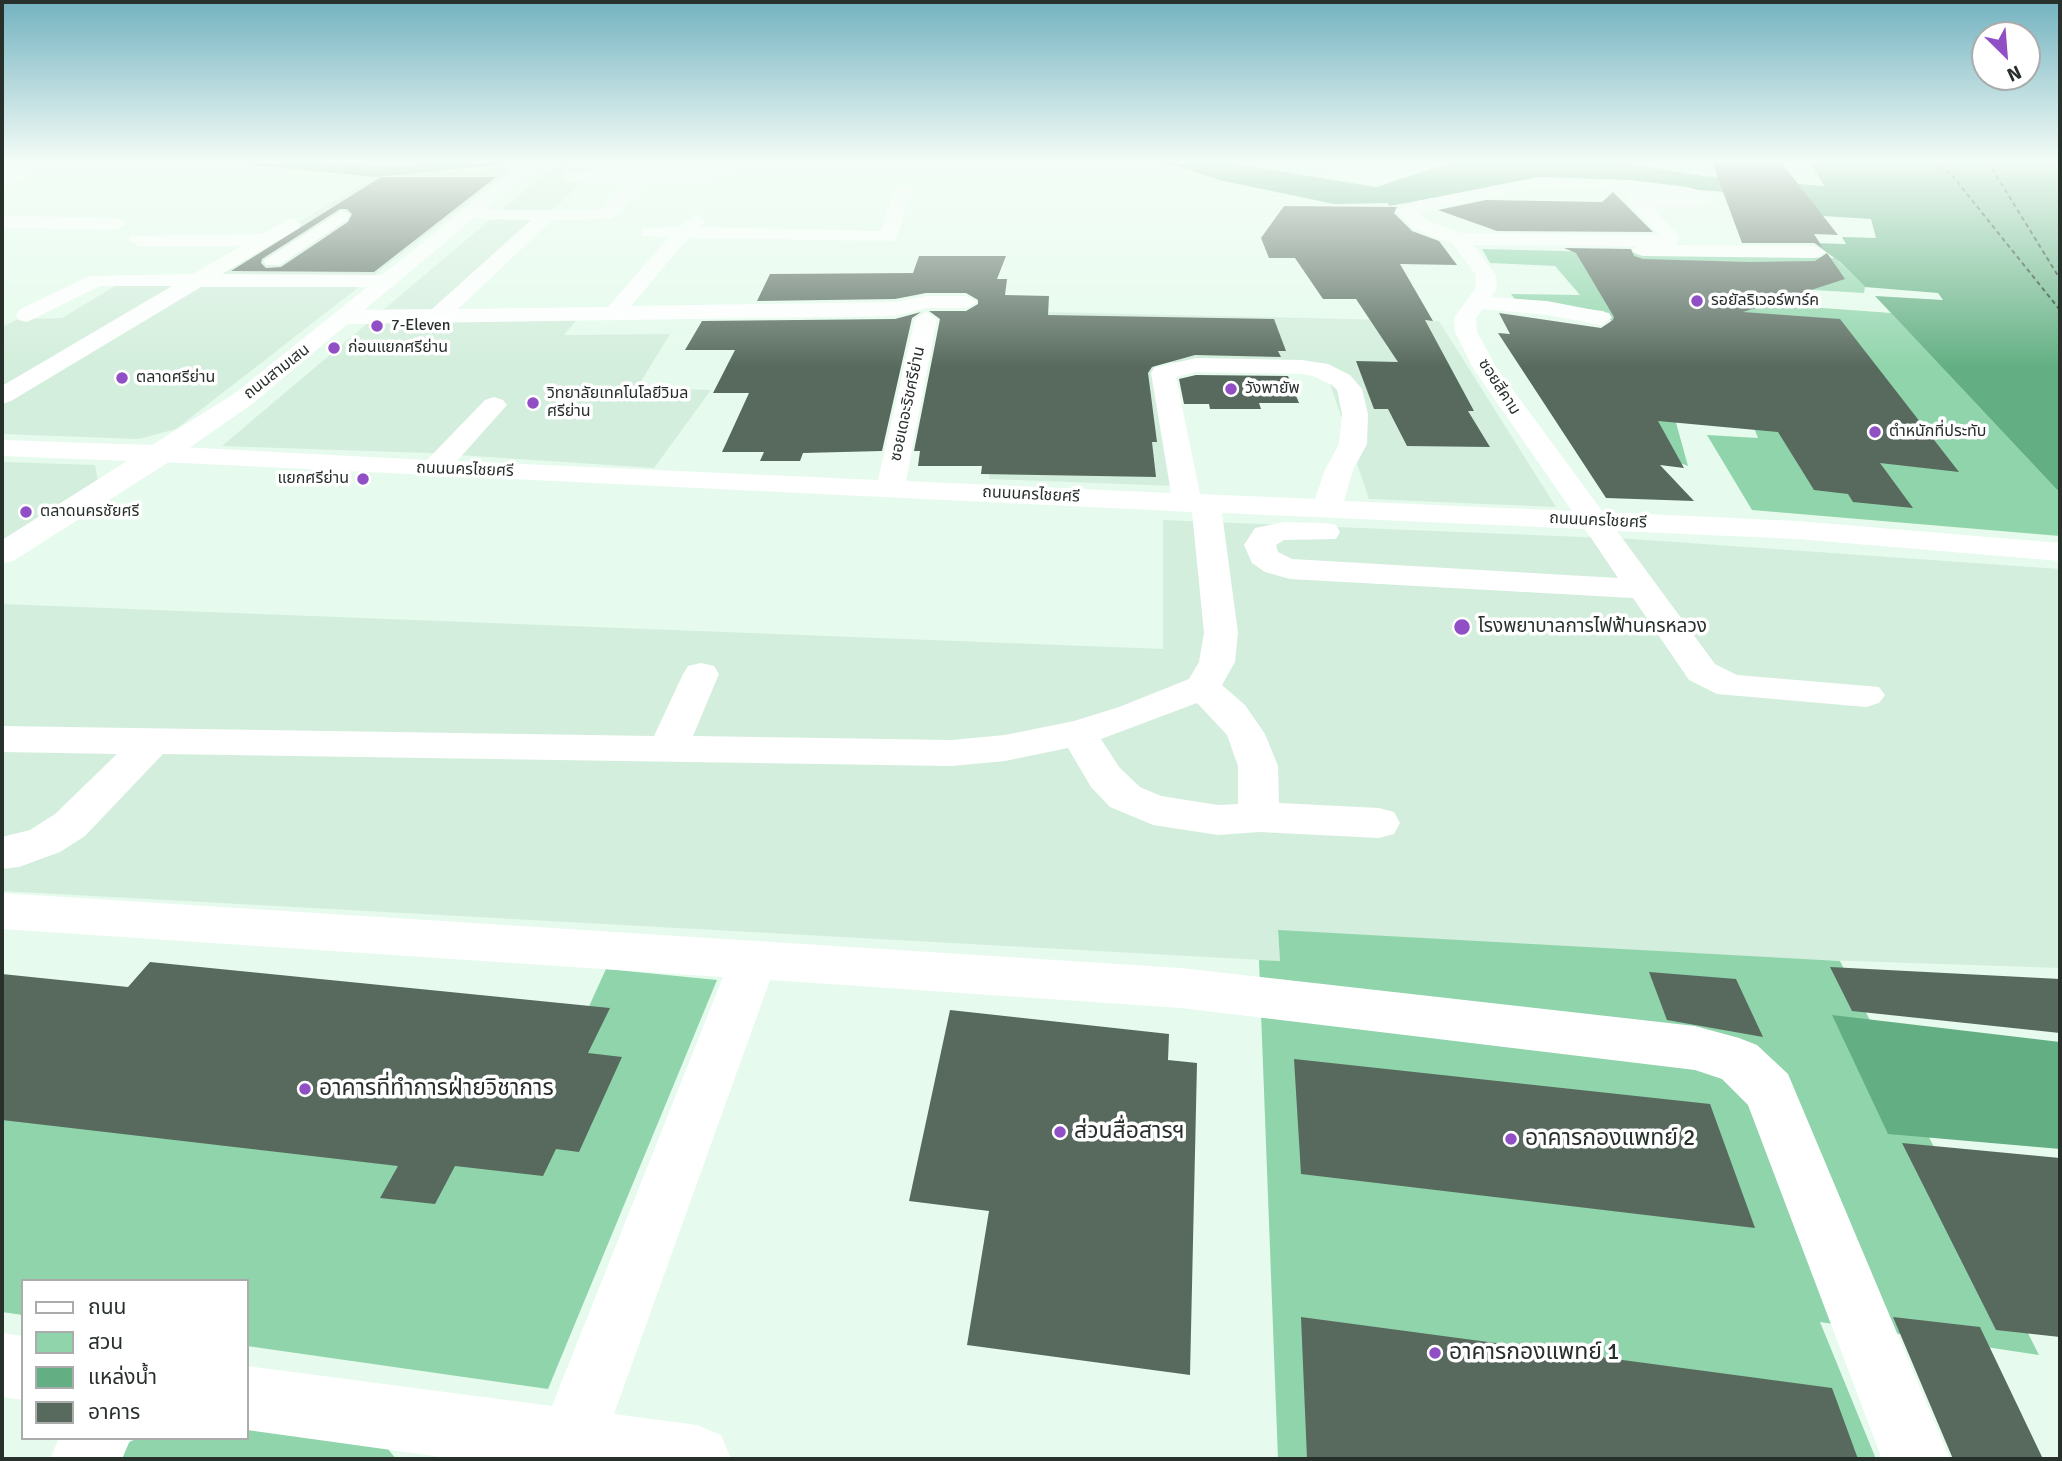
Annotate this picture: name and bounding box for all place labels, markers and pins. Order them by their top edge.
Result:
place label: รอยัลริเวอร์พาร์ค [1711,291,1819,311]
marker: รอยัลริเวอร์พาร์ค [1689,293,1705,309]
place label: 7-Eleven [391,316,450,336]
marker: 7-Eleven [369,318,385,334]
place label: ก่อนแยกศรีย่าน [348,338,448,358]
marker: ก่อนแยกศรีย่าน [326,340,342,356]
place label: ตลาดศรีย่าน [136,368,215,388]
marker: ตลาดศรีย่าน [114,370,130,386]
place label: วังพายัพ [1245,379,1300,399]
marker: วังพายัพ [1223,381,1239,397]
place label: วิทยาลัยเทคโนโลยีวิมล ศรีย่าน [547,384,688,422]
marker: วิทยาลัยเทคโนโลยีวิมล ศรีย่าน [525,395,541,411]
place label: ตำหนักที่ประทับ [1889,422,1987,442]
marker: ตำหนักที่ประทับ [1867,424,1883,440]
place label: แยกศรีย่าน [278,469,349,489]
marker: แยกศรีย่าน [355,471,371,487]
place label: ตลาดนครชัยศรี [40,502,139,522]
marker: ตลาดนครชัยศรี [18,504,34,520]
place label: โรงพยาบาลการไฟฟ้านครหลวง [1478,616,1707,638]
marker: โรงพยาบาลการไฟฟ้านครหลวง [1452,617,1472,637]
place label: อาคารที่ทำการฝ่ายวิชาการ [319,1075,554,1103]
marker: อาคารที่ทำการฝ่ายวิชาการ [297,1081,313,1097]
place label: ส่วนสื่อสารฯ [1074,1118,1185,1146]
marker: ส่วนสื่อสารฯ [1052,1124,1068,1140]
place label: อาคารกองแพทย์ 2 [1525,1125,1695,1153]
marker: อาคารกองแพทย์ 2 [1503,1131,1519,1147]
place label: อาคารกองแพทย์ 1 [1449,1339,1619,1367]
marker: อาคารกองแพทย์ 1 [1427,1345,1443,1361]

